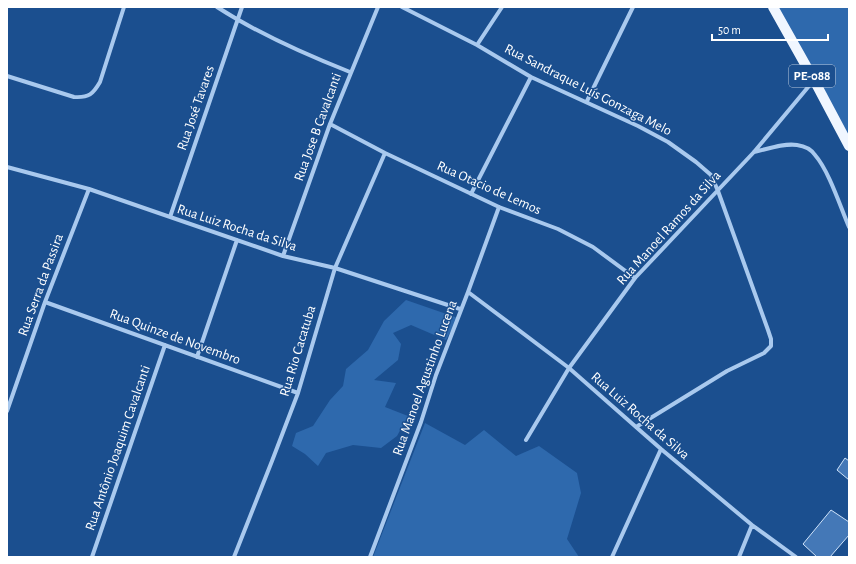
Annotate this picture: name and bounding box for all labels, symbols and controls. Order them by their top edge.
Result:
scale bar [712,16,828,42]
text: 50 m [718,24,741,36]
street label: Rua Sandraque Luís Gonzaga Melo [502,42,674,138]
street label: Rua José Tavares [175,64,217,152]
road number: PE-088 [789,65,835,87]
street label: Rua Jose B Cavalcanti [292,71,344,183]
street label: Rua Otacio de Lemos [435,159,543,217]
street label: Rua Manoel Ramos da Silva [614,168,724,288]
street label: Rua Luiz Rocha da Silva [175,202,299,254]
street label: Rua Serra da Passira [16,231,66,338]
street label: Rua Manoel Agustinho Lucena [390,298,460,458]
street label: Rua Rio Cacatuba [277,303,319,398]
street label: Rua Quinze de Novembro [108,307,242,367]
street label: Rua Antônio Joaquim Cavalcanti [83,364,153,532]
street label: Rua Luiz Rocha da Silva [588,370,692,463]

